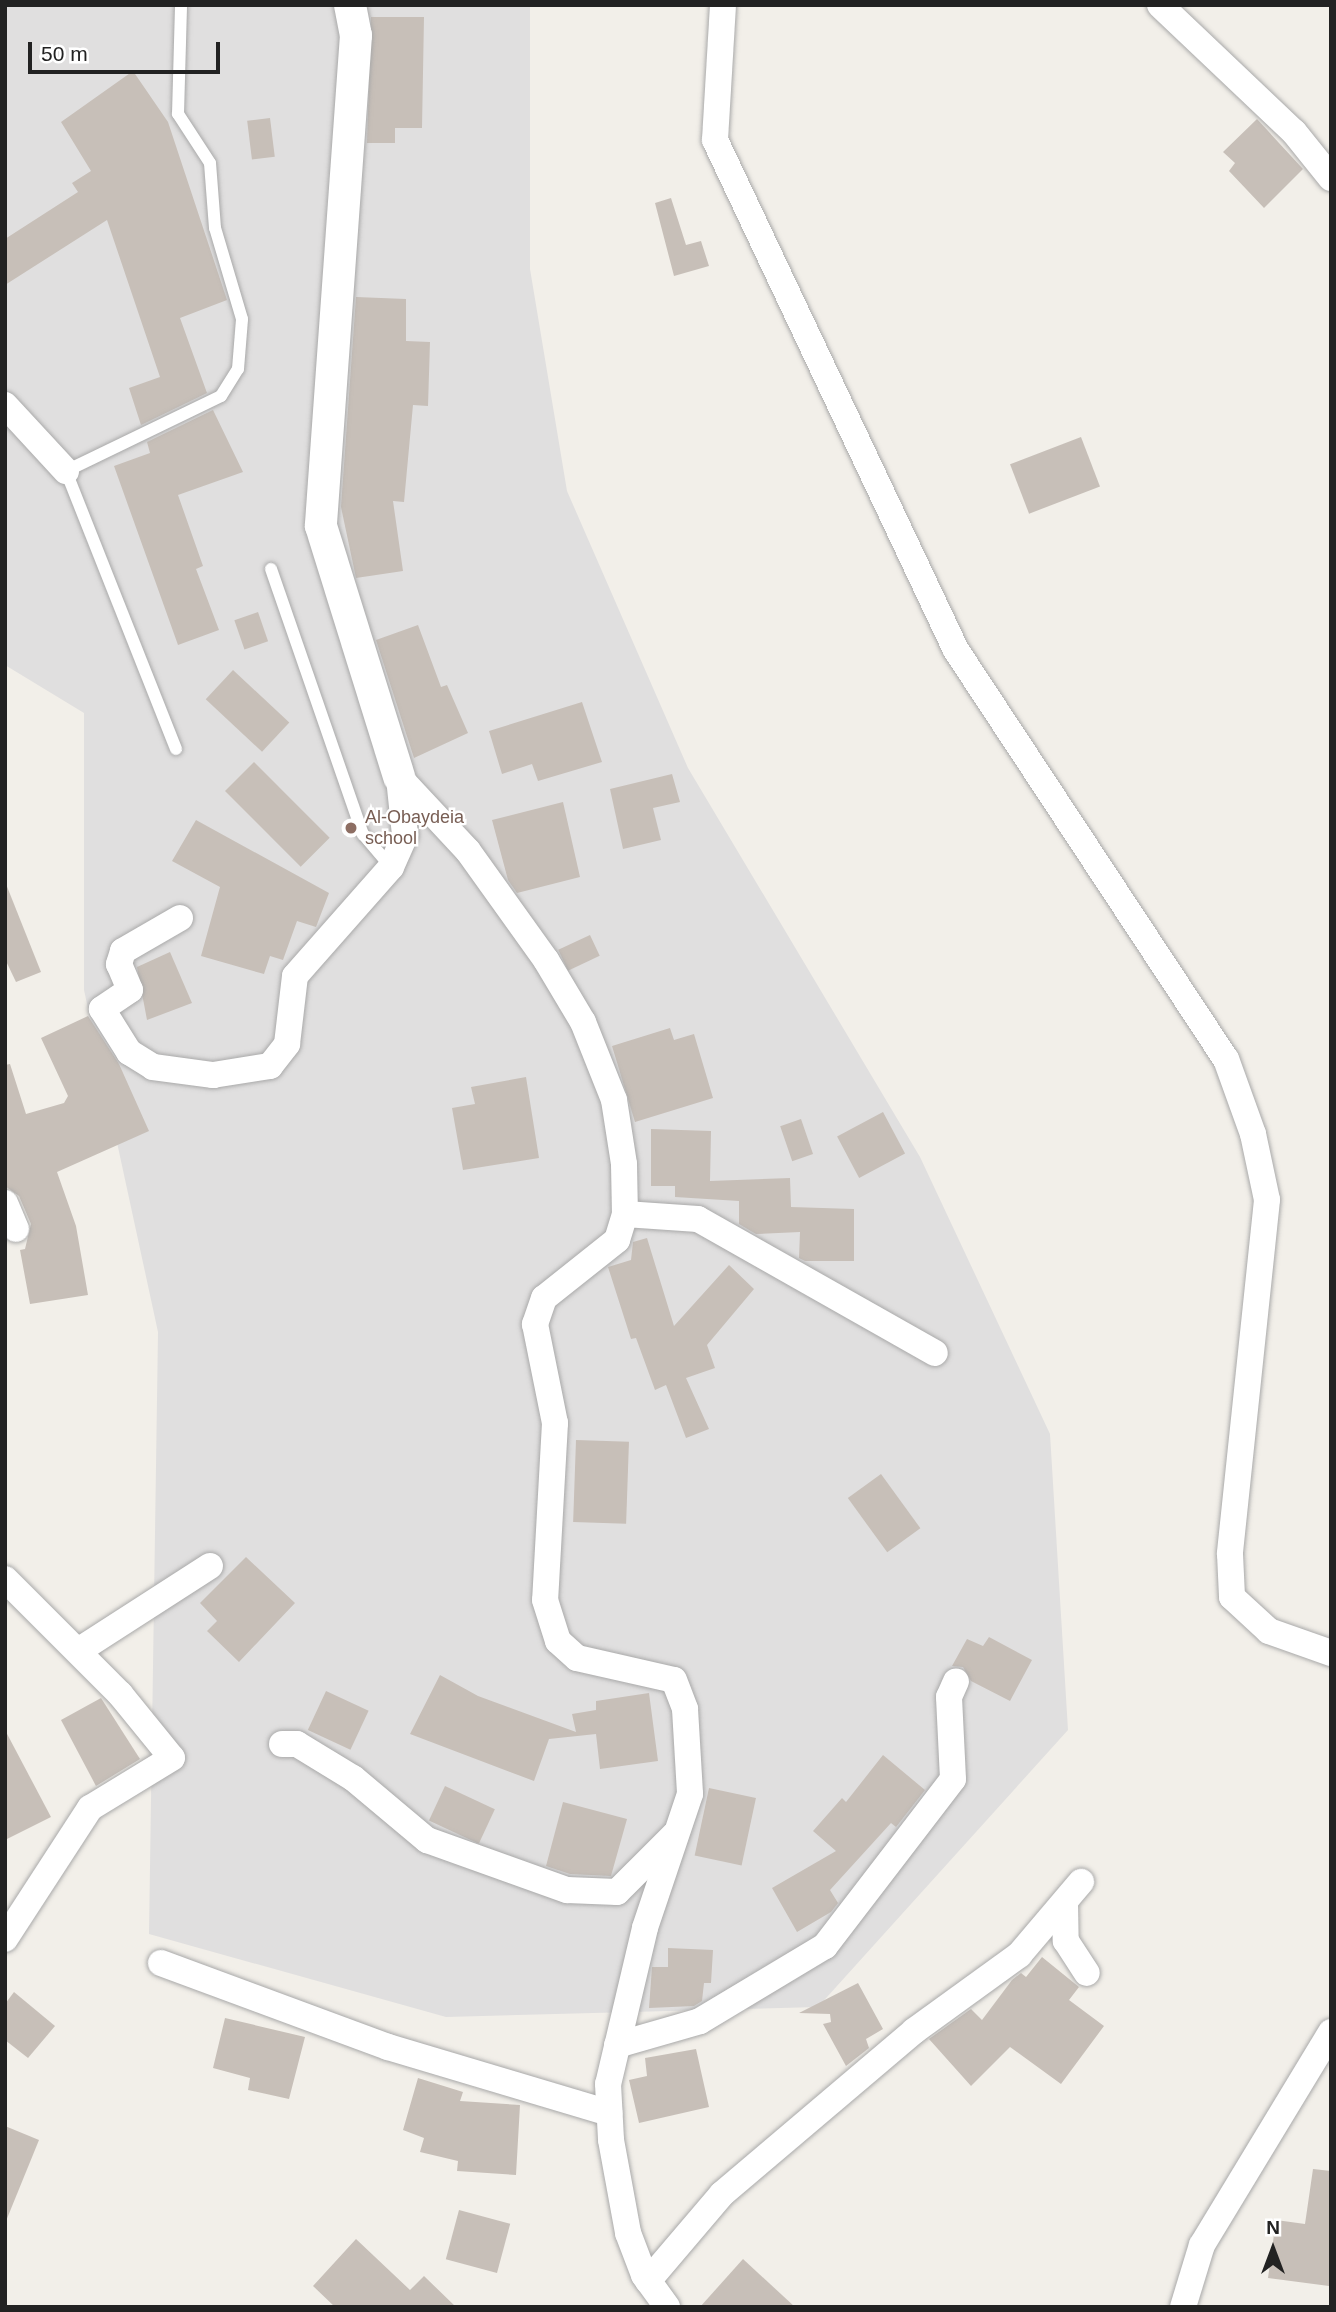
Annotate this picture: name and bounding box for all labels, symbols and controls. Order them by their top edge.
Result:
scale bar [32,28,224,72]
text: 50 m [41,42,88,65]
place label: Al-Obaydeia school [365,807,464,850]
marker: Al-Obaydeia school [343,820,359,836]
north arrow [1238,2214,1308,2284]
text: N [1266,2217,1280,2238]

